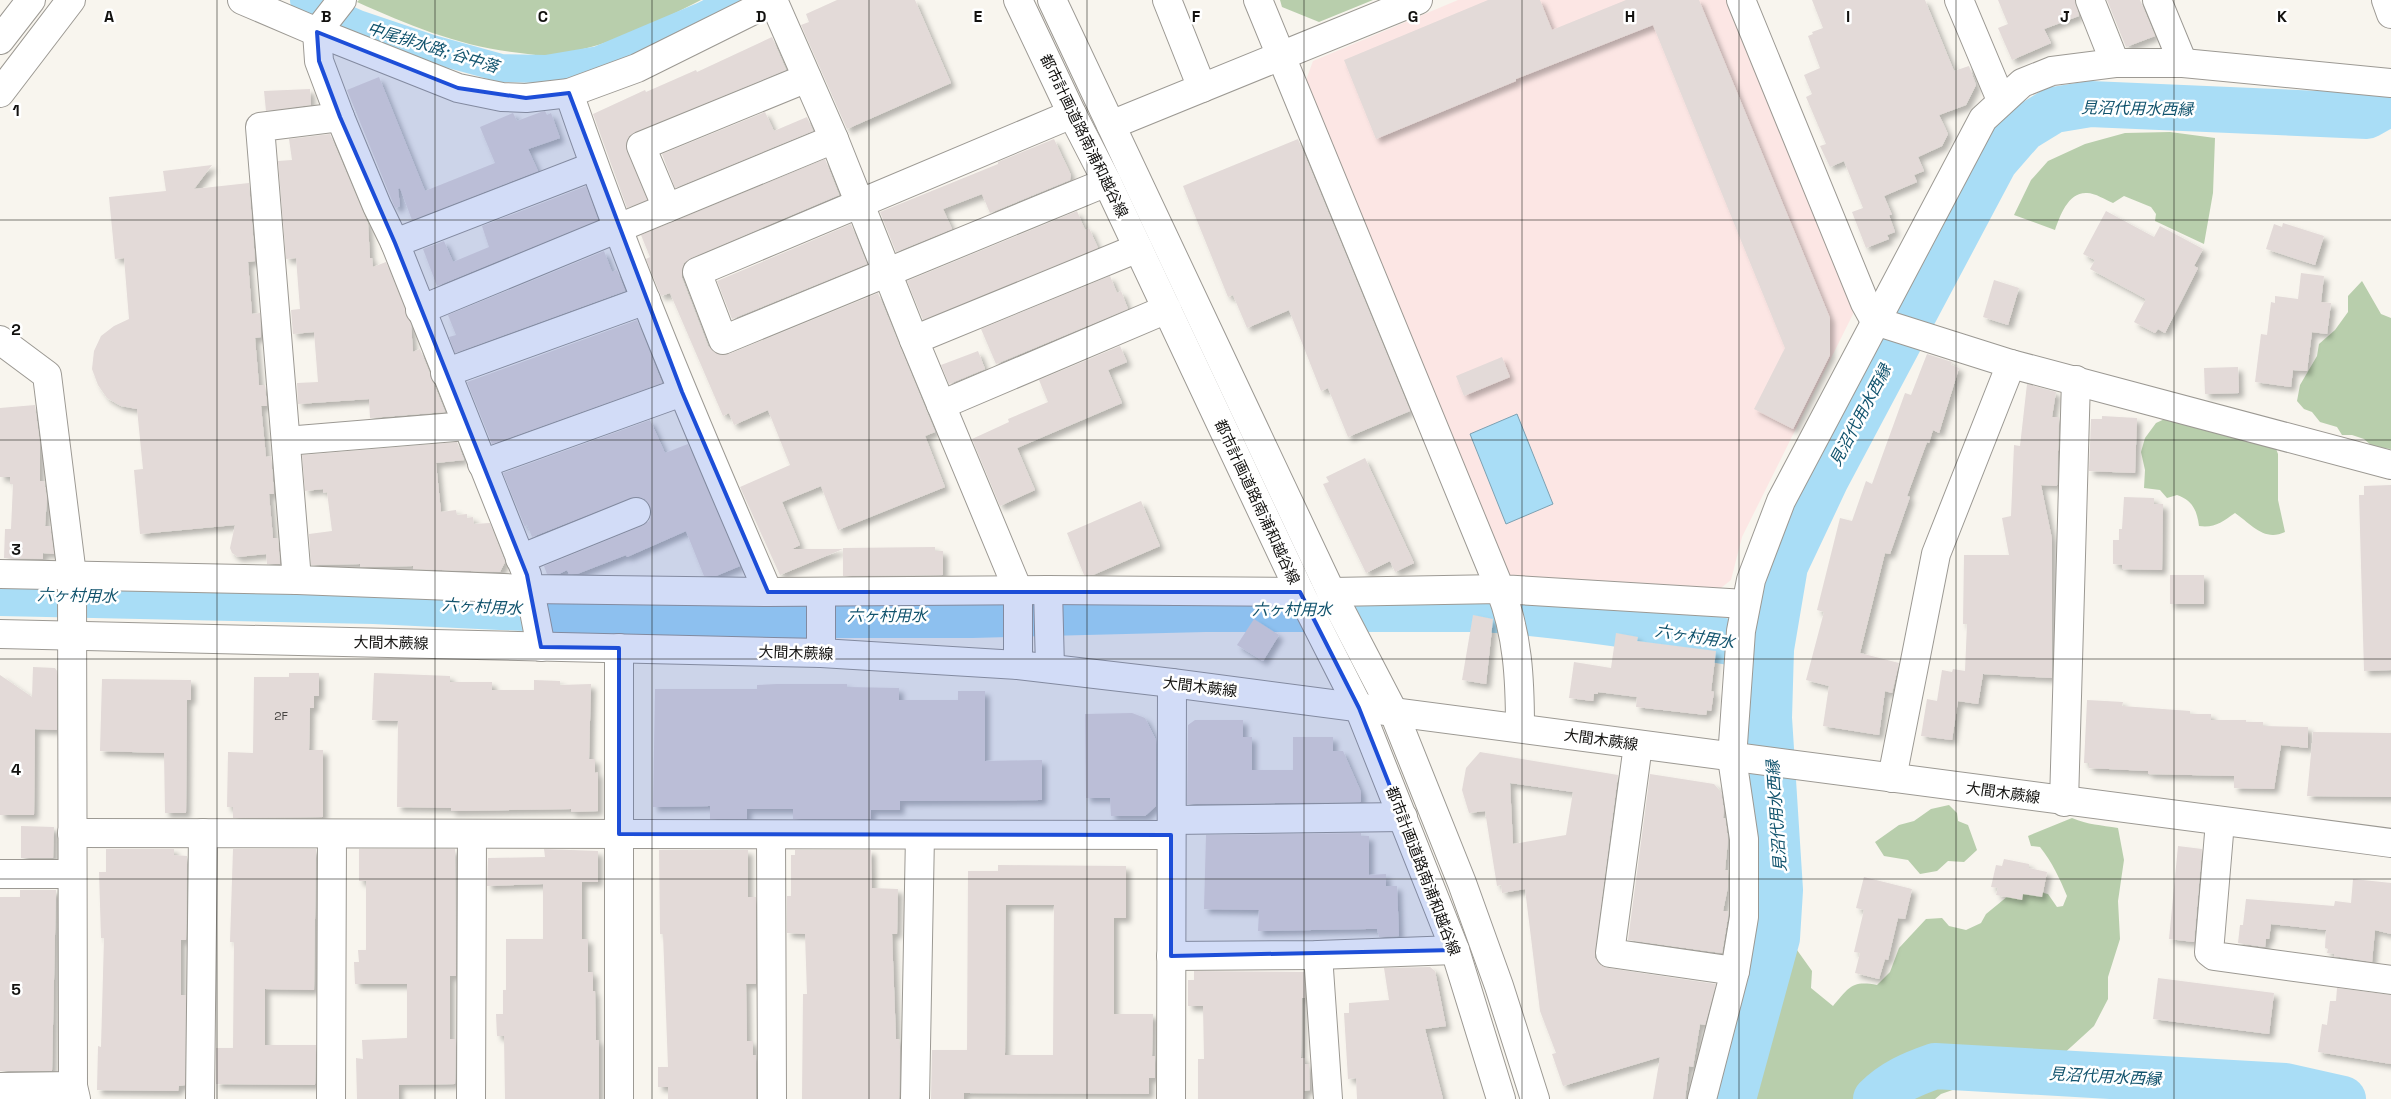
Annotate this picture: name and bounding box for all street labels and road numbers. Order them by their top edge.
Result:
street label: 都市計画道路南浦和越谷線 [1036,51,1132,221]
street label: 都市計画道路南浦和越谷線 [1211,416,1304,587]
street label: 大間木蕨線 [353,632,429,653]
street label: 大間木蕨線 [758,642,834,663]
street label: 大間木蕨線 [1162,673,1238,701]
street label: 大間木蕨線 [1563,725,1640,754]
street label: 大間木蕨線 [1965,778,2042,807]
street label: 都市計画道路南浦和越谷線 [1382,783,1465,958]

